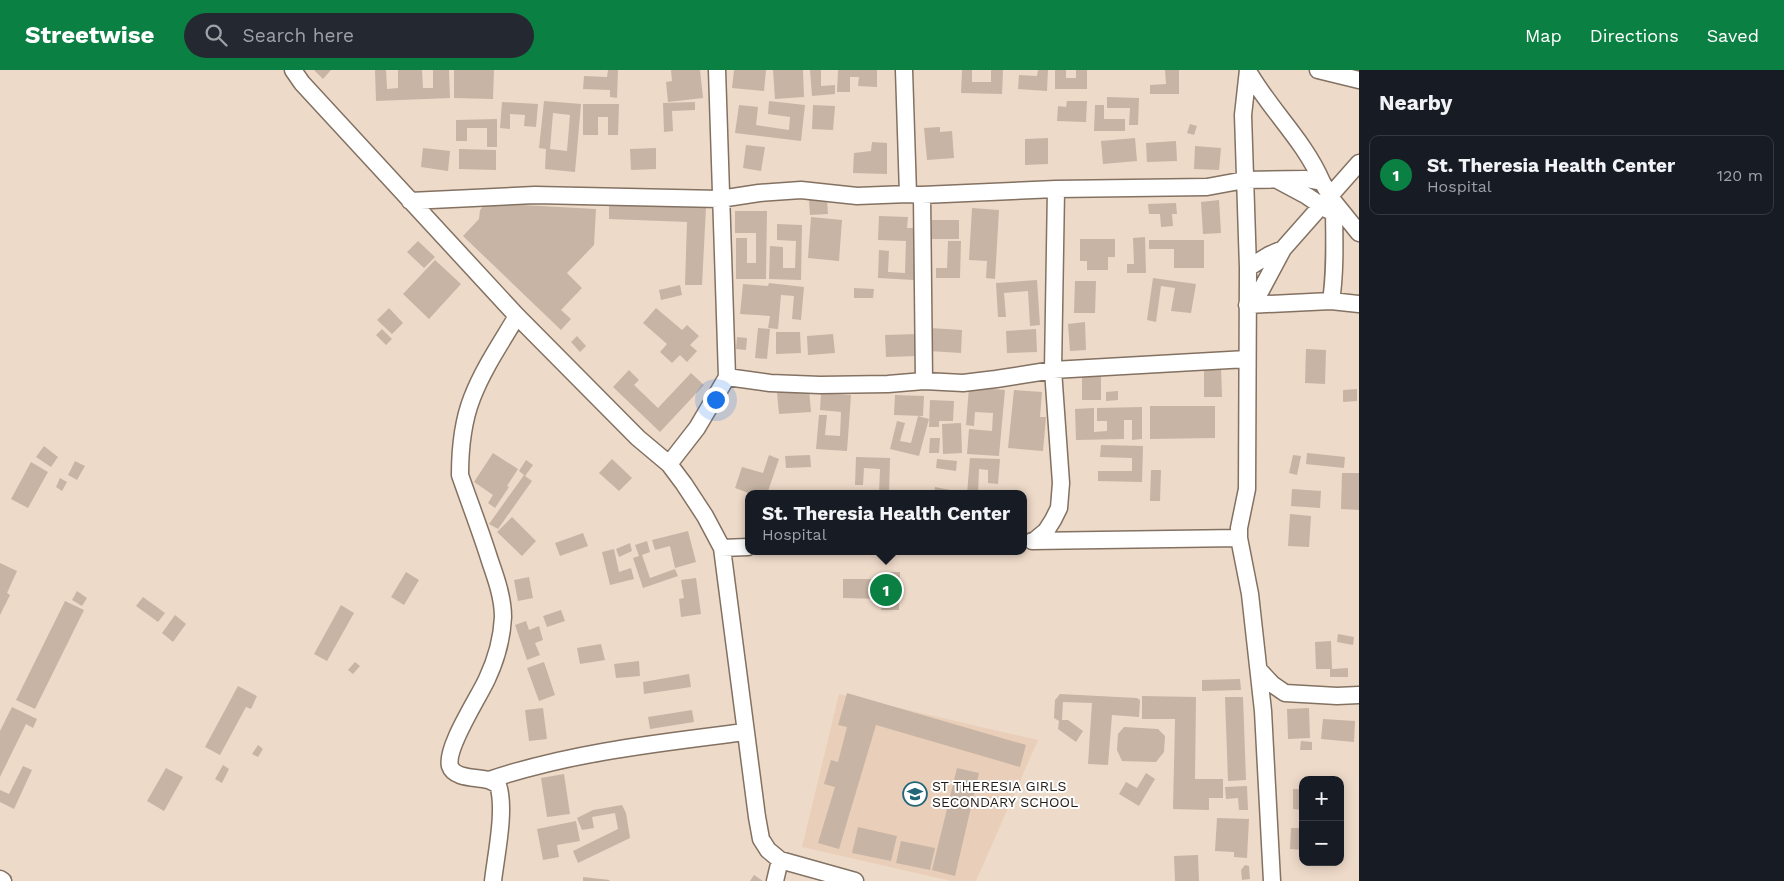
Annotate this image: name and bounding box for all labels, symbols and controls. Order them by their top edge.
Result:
search box [184,13,534,58]
text: Streetwise [25,21,154,49]
icon: search [202,21,230,49]
text: Search here [242,24,354,47]
text: Map [1525,25,1562,46]
text: Directions [1590,25,1679,46]
text: Saved [1707,25,1759,46]
text: Nearby [1379,90,1452,115]
text: St. Theresia Health Center [1427,154,1675,177]
text: 1 [1393,166,1399,185]
text: 120 m [1717,166,1763,185]
text: Hospital [1427,177,1492,196]
your location [703,387,729,413]
popup [745,490,1027,555]
text: St. Theresia Health Center [762,502,1010,525]
text: Hospital [762,525,827,544]
pin: 1 [870,571,902,609]
map controls [1299,776,1344,866]
button: + [1299,776,1344,821]
place label: ST THERESIA GIRLS SECONDARY SCHOOL [932,778,1078,810]
school or university icon: ST THERESIA GIRLS SECONDARY SCHOOL [902,781,928,807]
button: − [1299,821,1344,866]

